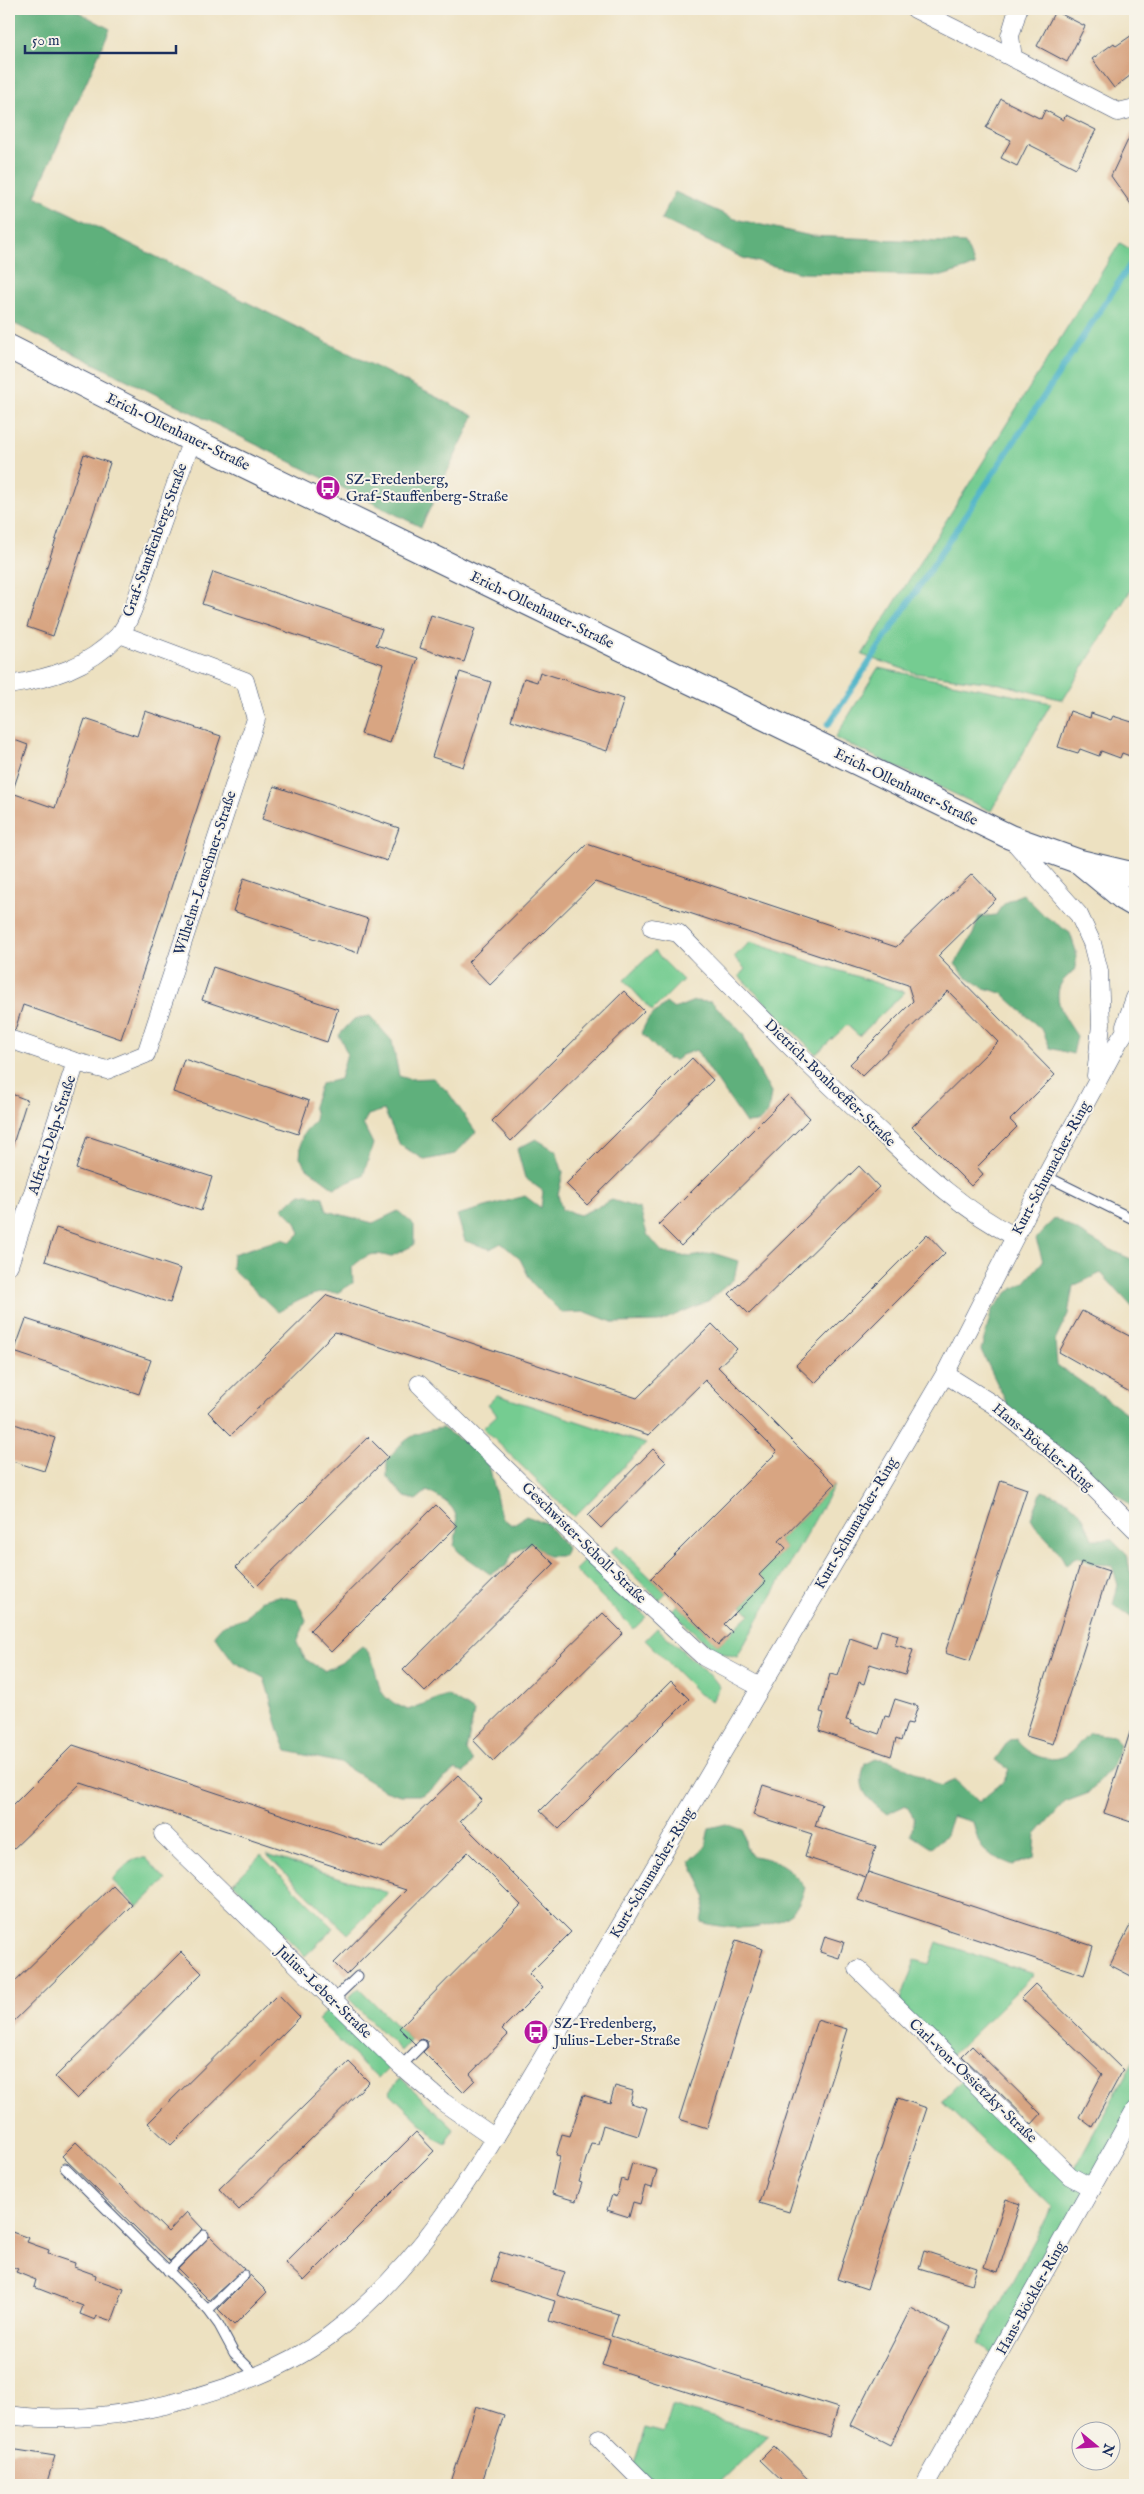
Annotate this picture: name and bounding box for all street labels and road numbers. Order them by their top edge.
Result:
street label: Erich-Ollenhauer-Straße [103,389,253,475]
street label: Graf-Stauffenberg-Straße [118,460,192,619]
street label: Erich-Ollenhauer-Straße [467,567,617,653]
street label: Erich-Ollenhauer-Straße [831,744,981,830]
street label: Wilhelm-Leuschner-Straße [169,788,241,958]
street label: Dietrich-Bonhoeffer-Straße [760,1015,900,1151]
street label: Alfred-Delp-Straße [23,1073,80,1198]
street label: Kurt-Schumacher-Ring [1008,1097,1095,1238]
street label: Hans-Böckler-Ring [988,1399,1098,1496]
street label: Kurt-Schumacher-Ring [810,1453,902,1592]
street label: Geschwister-Scholl-Straße [517,1478,651,1608]
street label: Kurt-Schumacher-Ring [605,1803,699,1942]
street label: Julius-Leber-Straße [271,1940,376,2043]
street label: Carl-von-Ossietzky-Straße [905,2015,1041,2147]
street label: Hans-Böckler-Ring [992,2237,1070,2358]

